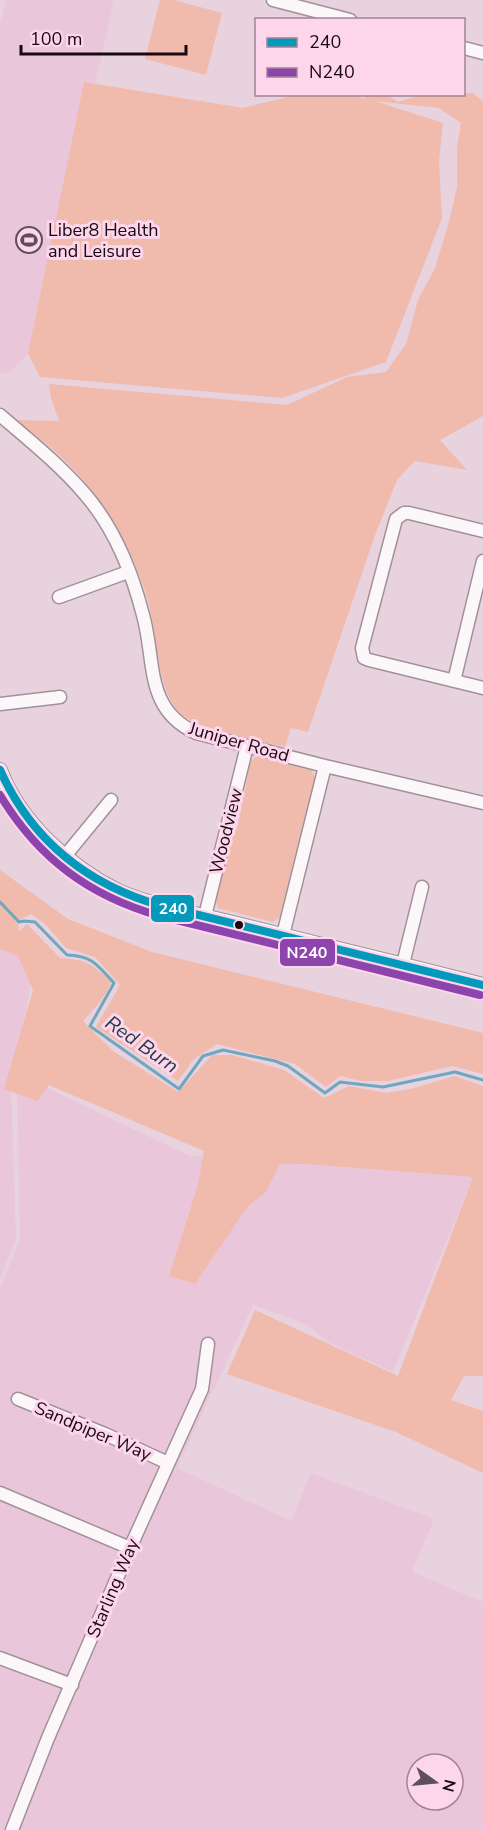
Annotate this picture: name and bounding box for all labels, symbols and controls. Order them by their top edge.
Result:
scale bar [21,18,186,56]
legend [255,18,465,96]
text: 100 m [30,27,82,51]
text: 240 [309,30,341,54]
text: N240 [309,60,355,84]
place label: Liber8 Health and Leisure [48,218,158,263]
sports icon: Liber8 Health and Leisure [14,225,44,255]
street label: Juniper Road [185,716,292,768]
street label: Woodview [204,786,248,876]
line badge: 240 [150,894,195,923]
text: 240 [159,898,187,920]
unlabelled marker [233,919,245,931]
line badge: N240 [279,938,336,967]
text: N240 [287,942,327,964]
water label: Red Burn [100,1009,184,1080]
street label: Sandpiper Way [31,1396,156,1467]
street label: Starling Way [81,1534,145,1641]
north arrow [405,1752,465,1812]
text: N [436,1777,461,1794]

